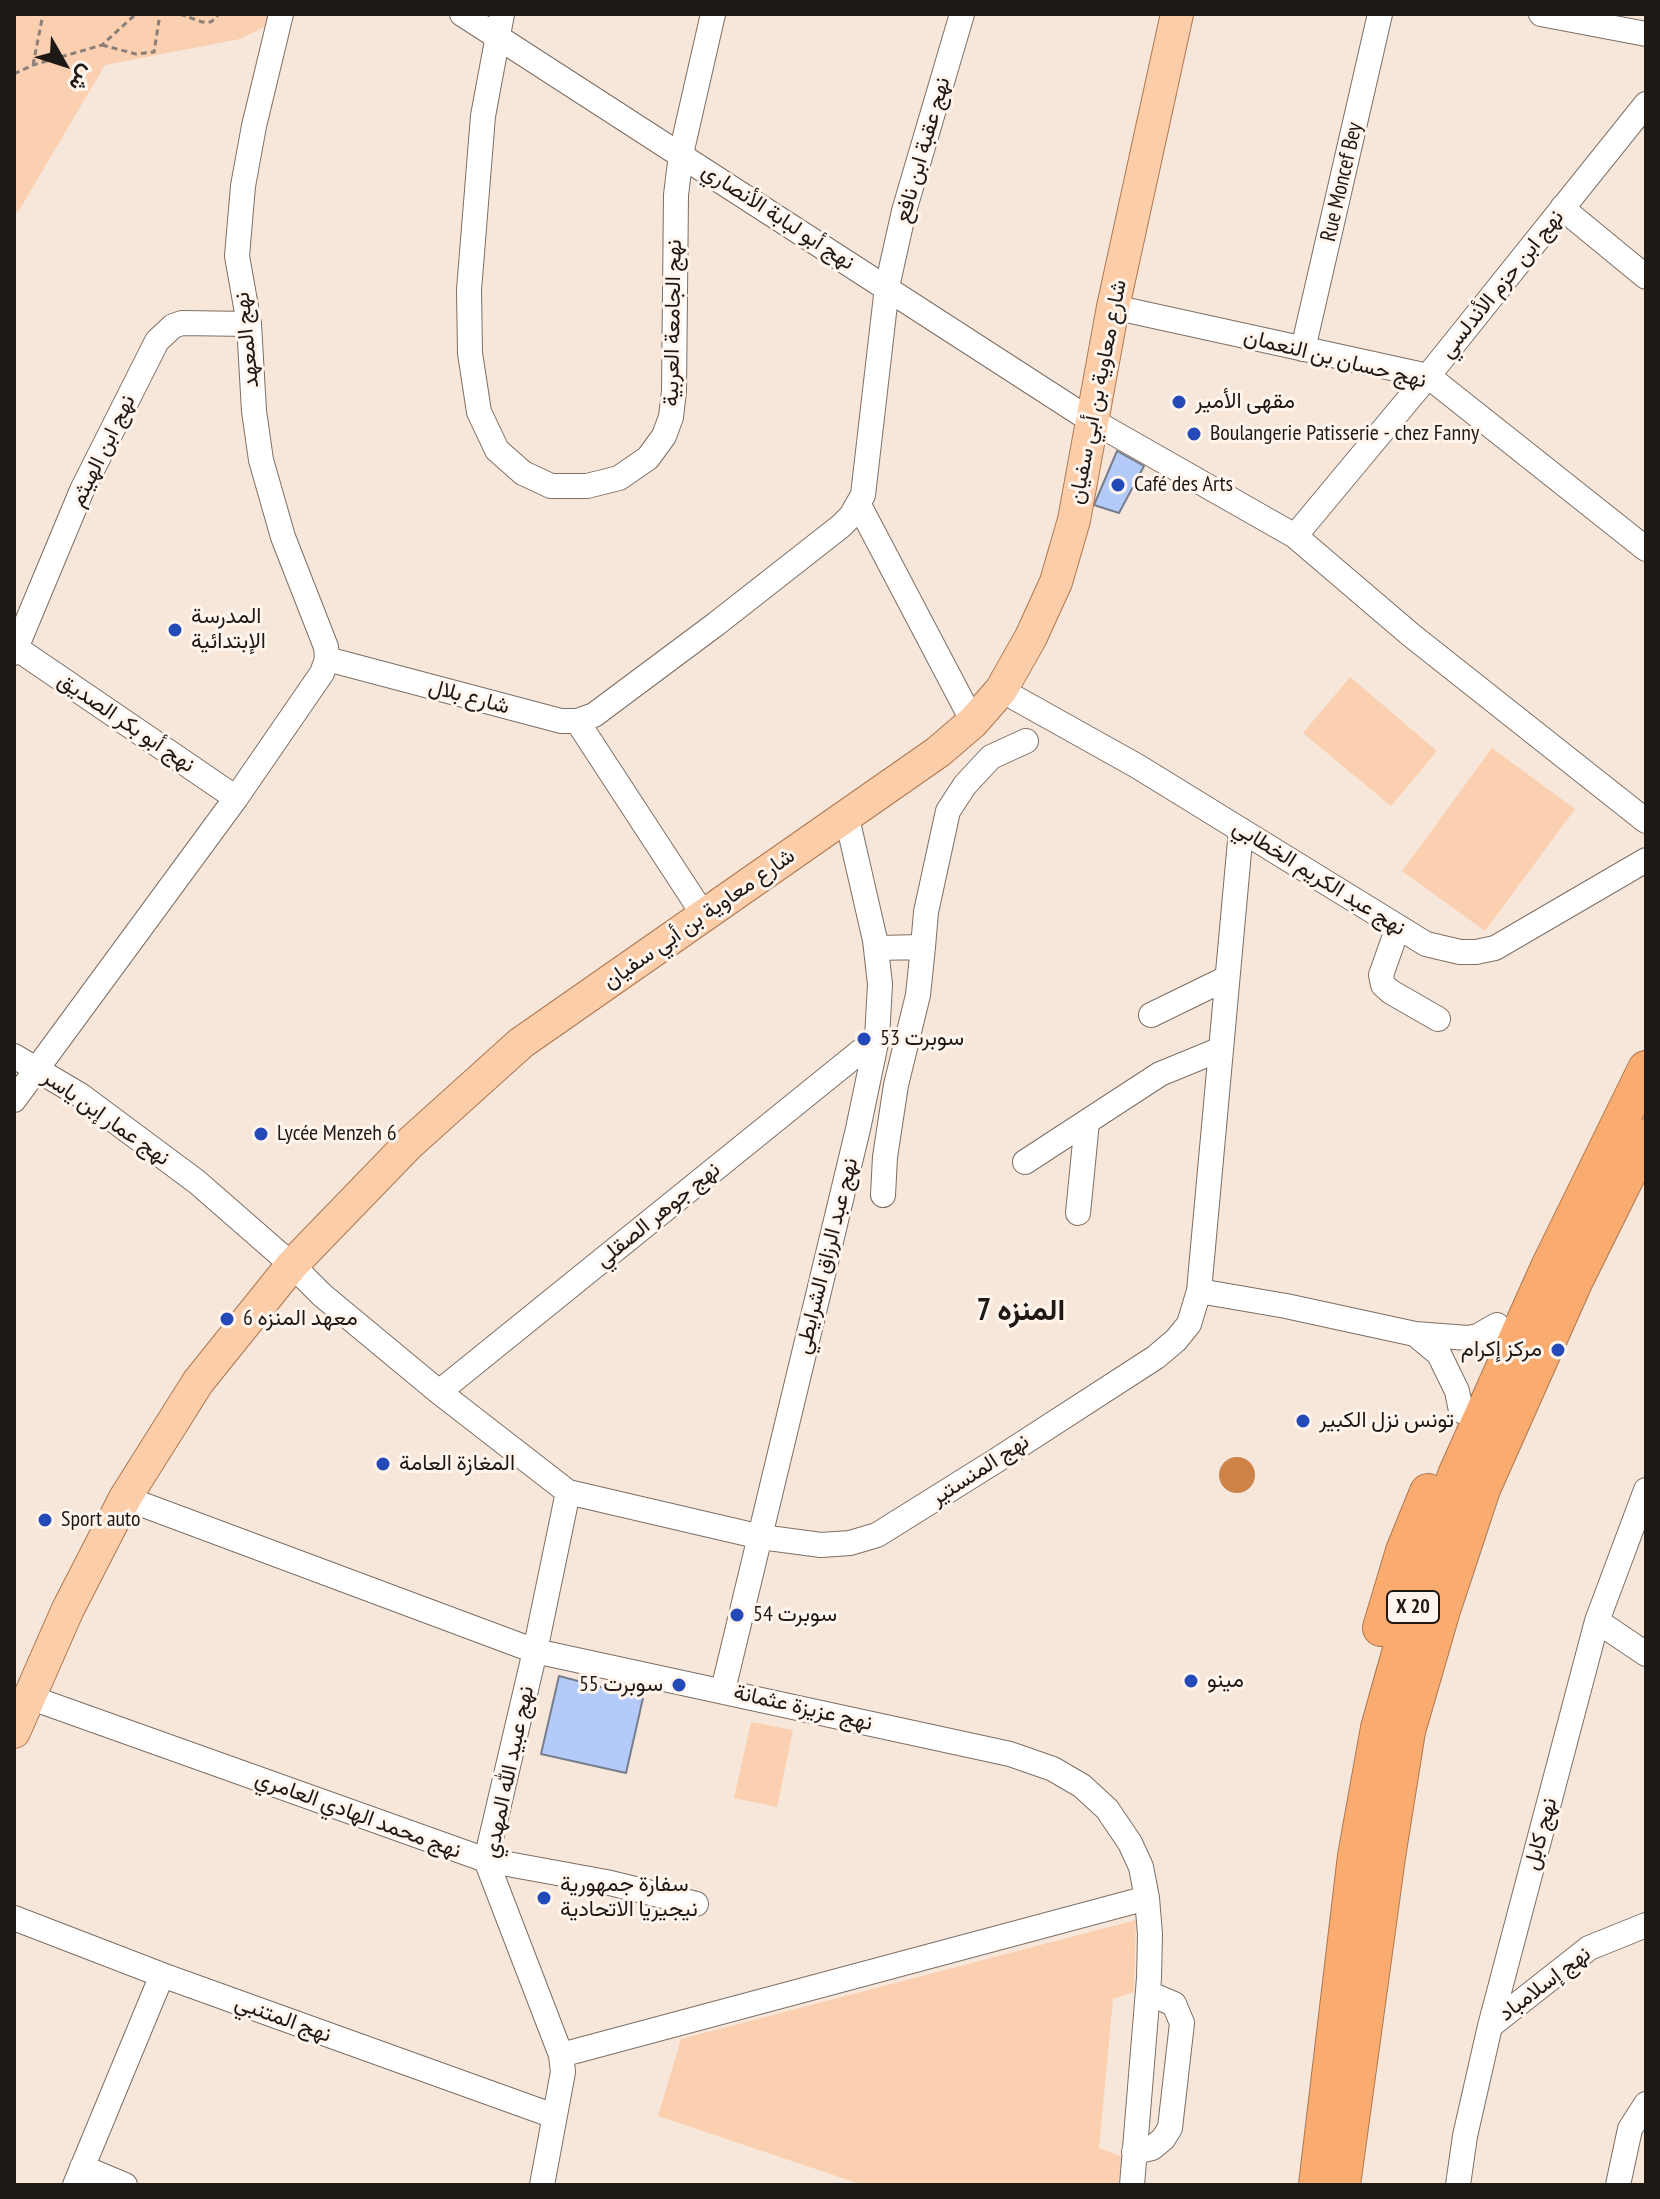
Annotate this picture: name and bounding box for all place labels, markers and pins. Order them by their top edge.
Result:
place label: مقهى الأمير [1195,389,1295,415]
marker: مقهى الأمير [1170,393,1188,411]
place label: Boulangerie Patisserie - chez Fanny [1210,421,1479,447]
marker: Boulangerie Patisserie - chez Fanny [1185,425,1203,443]
place label: Café des Arts [1134,472,1233,498]
marker: Café des Arts [1109,476,1127,494]
place label: المدرسة الإبتدائية [191,604,266,656]
marker: المدرسة الإبتدائية [166,621,184,639]
place label: سوبرت 53 [880,1026,964,1052]
marker: سوبرت 53 [855,1030,873,1048]
place label: Lycée Menzeh 6 [277,1121,397,1147]
marker: Lycée Menzeh 6 [252,1125,270,1143]
place label: معهد المنزه 6 [243,1306,358,1332]
marker: معهد المنزه 6 [218,1310,236,1328]
place label: مركز إكرام [1461,1337,1542,1363]
marker: مركز إكرام [1549,1341,1567,1359]
place label: تونس نزل الكبير [1319,1408,1454,1434]
marker: تونس نزل الكبير [1294,1412,1312,1430]
place label: المغازة العامة [399,1451,515,1477]
marker: المغازة العامة [374,1455,392,1473]
place label: Sport auto [61,1507,140,1533]
marker: Sport auto [36,1511,54,1529]
place label: سوبرت 54 [753,1602,837,1628]
marker: سوبرت 54 [728,1606,746,1624]
place label: مينو [1207,1668,1244,1694]
place label: سوبرت 55 [579,1672,663,1698]
marker: مينو [1182,1672,1200,1690]
marker: سوبرت 55 [670,1676,688,1694]
place label: سفارة جمهورية نيجيريا الاتحادية [560,1872,698,1924]
marker: سفارة جمهورية نيجيريا الاتحادية [535,1889,553,1907]

